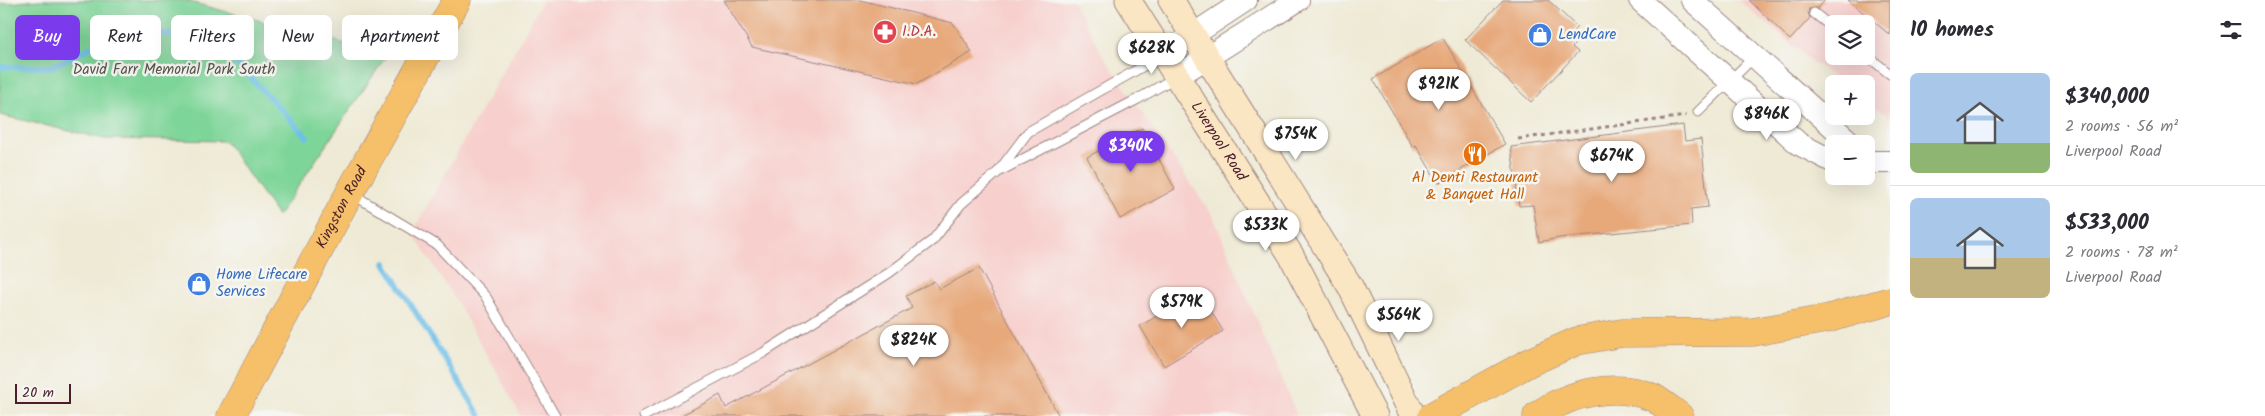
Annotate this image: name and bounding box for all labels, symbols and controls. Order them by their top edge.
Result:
text: 10 homes [1910,14,1994,47]
chip: Buy [15,15,80,60]
chip: Rent [90,15,161,60]
chip: Filters [171,15,254,60]
chip: New [264,15,332,60]
chip: Apartment [342,15,458,60]
map controls [1825,15,1875,185]
button: layers [1825,15,1875,65]
icon: filters [2217,16,2245,44]
pharmacy icon: I.D.A. [872,19,898,45]
place label: I.D.A. [902,20,936,44]
shop icon: LendCare [1527,22,1553,48]
place label: LendCare [1558,23,1616,47]
pin: $628K [1117,32,1187,75]
text: $628K [1129,36,1175,61]
park label: David Farr Memorial Park South [73,58,275,82]
pin: $921K [1404,68,1474,111]
text: $921K [1418,72,1460,97]
button: + [1825,75,1875,125]
text: $340,000 [2065,81,2149,114]
icon: home [1950,93,2010,153]
street label: Liverpool Road [1184,97,1253,187]
pin: $846K [1732,98,1802,141]
text: $846K [1744,102,1790,127]
text: 2 rooms · 56 m² [2065,114,2178,139]
pin: $754K [1261,119,1331,161]
text: $754K [1274,122,1318,147]
pin: $340K [1096,130,1166,173]
text: $340K [1109,134,1153,159]
button: − [1825,135,1875,185]
text: Liverpool Road [2065,139,2161,164]
pin: $674K [1577,140,1647,183]
restaurant icon: Al Denti Restaurant & Banquet Hall [1462,141,1488,167]
text: $674K [1590,144,1634,169]
street label: Kingston Road [310,162,374,253]
place label: Al Denti Restaurant & Banquet Hall [1412,166,1538,207]
text: $533,000 [2065,207,2149,240]
pin: $533K [1231,210,1301,252]
text: $533K [1244,213,1288,238]
icon: home [1950,218,2010,278]
text: 2 rooms · 78 m² [2065,240,2178,265]
place label: Home Lifecare Services [216,263,307,304]
text: Liverpool Road [2065,265,2161,290]
shop icon: Home Lifecare Services [186,271,212,297]
pin: $579K [1147,286,1217,329]
text: $579K [1161,290,1203,315]
pin: $564K [1364,300,1434,342]
text: $564K [1377,303,1421,328]
pin: $824K [879,324,949,367]
text: $824K [891,328,937,353]
scale bar [15,381,71,404]
text: 20 m [22,382,54,404]

